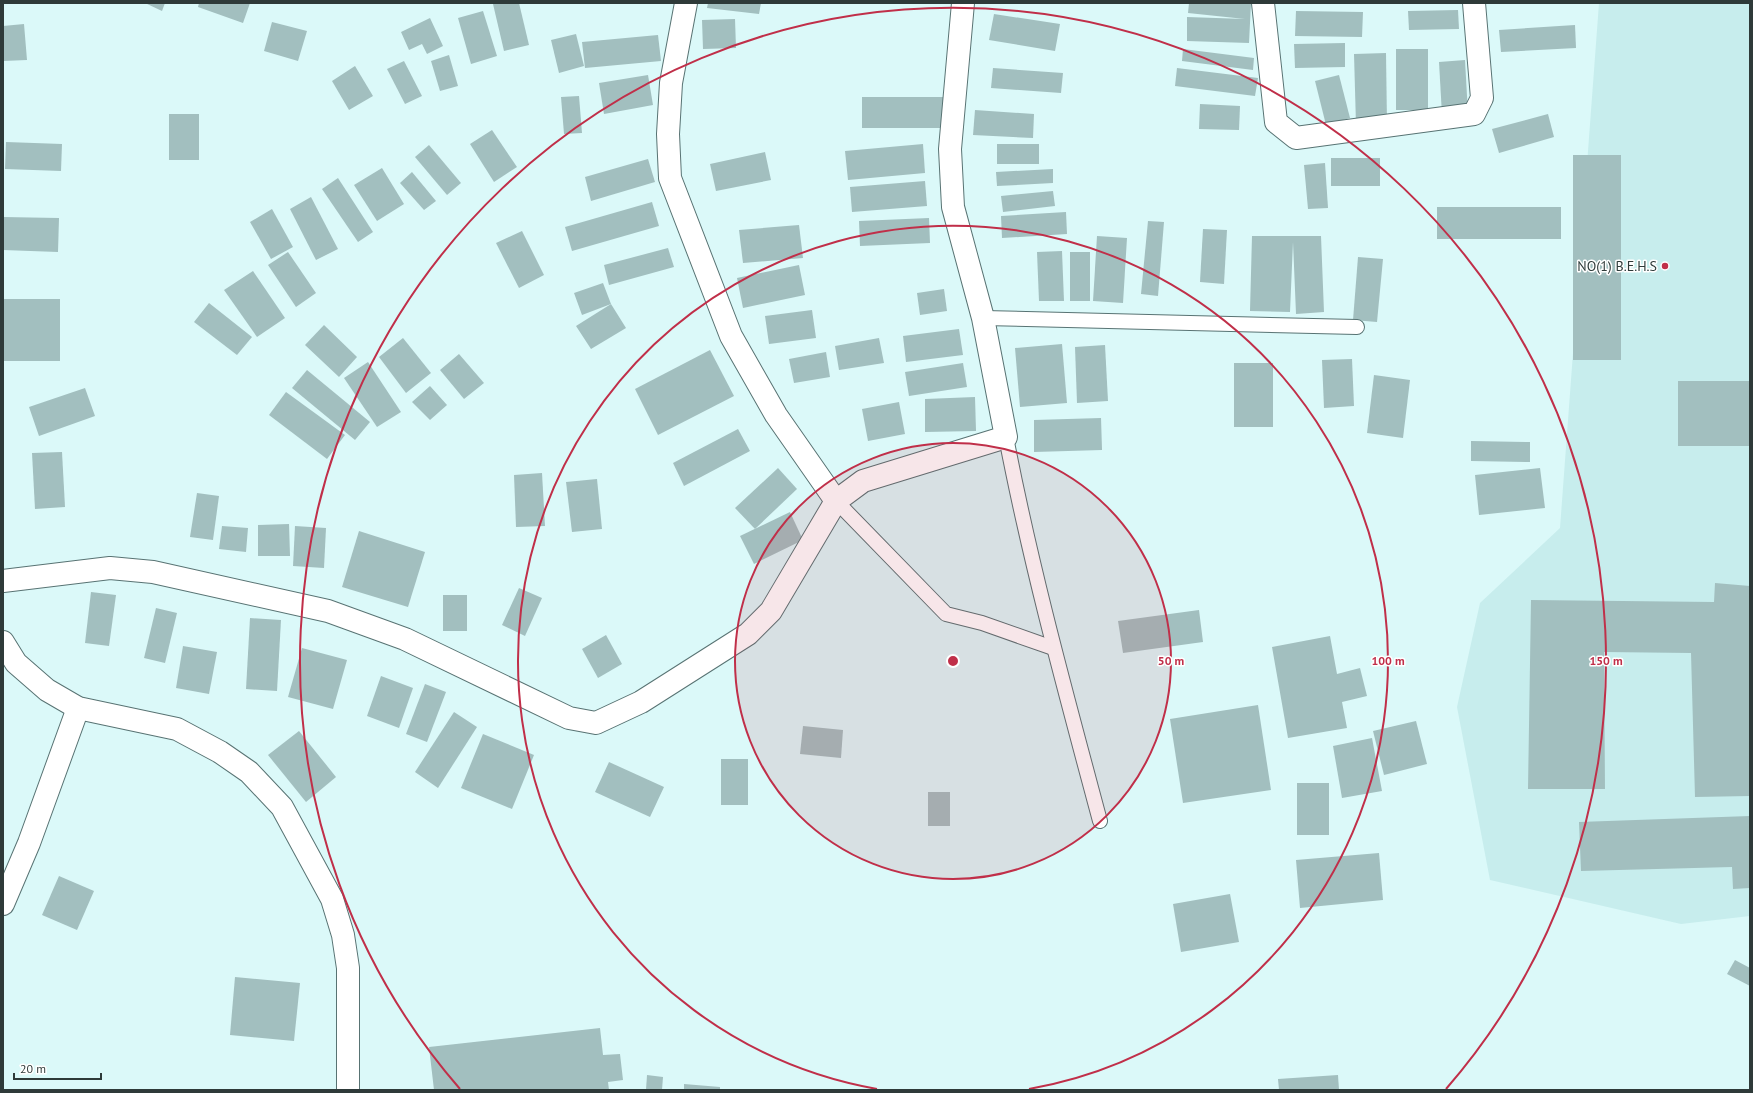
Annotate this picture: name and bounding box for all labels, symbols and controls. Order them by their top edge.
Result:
place label: NO(1) B.E.H.S [1577,257,1657,275]
marker: NO(1) B.E.H.S [1660,261,1670,271]
text: 50 m [1158,653,1184,668]
text: 100 m [1371,653,1405,668]
text: 150 m [1589,653,1623,668]
centre of rings [946,654,960,668]
scale bar [14,1055,101,1081]
text: 20 m [20,1061,46,1076]

